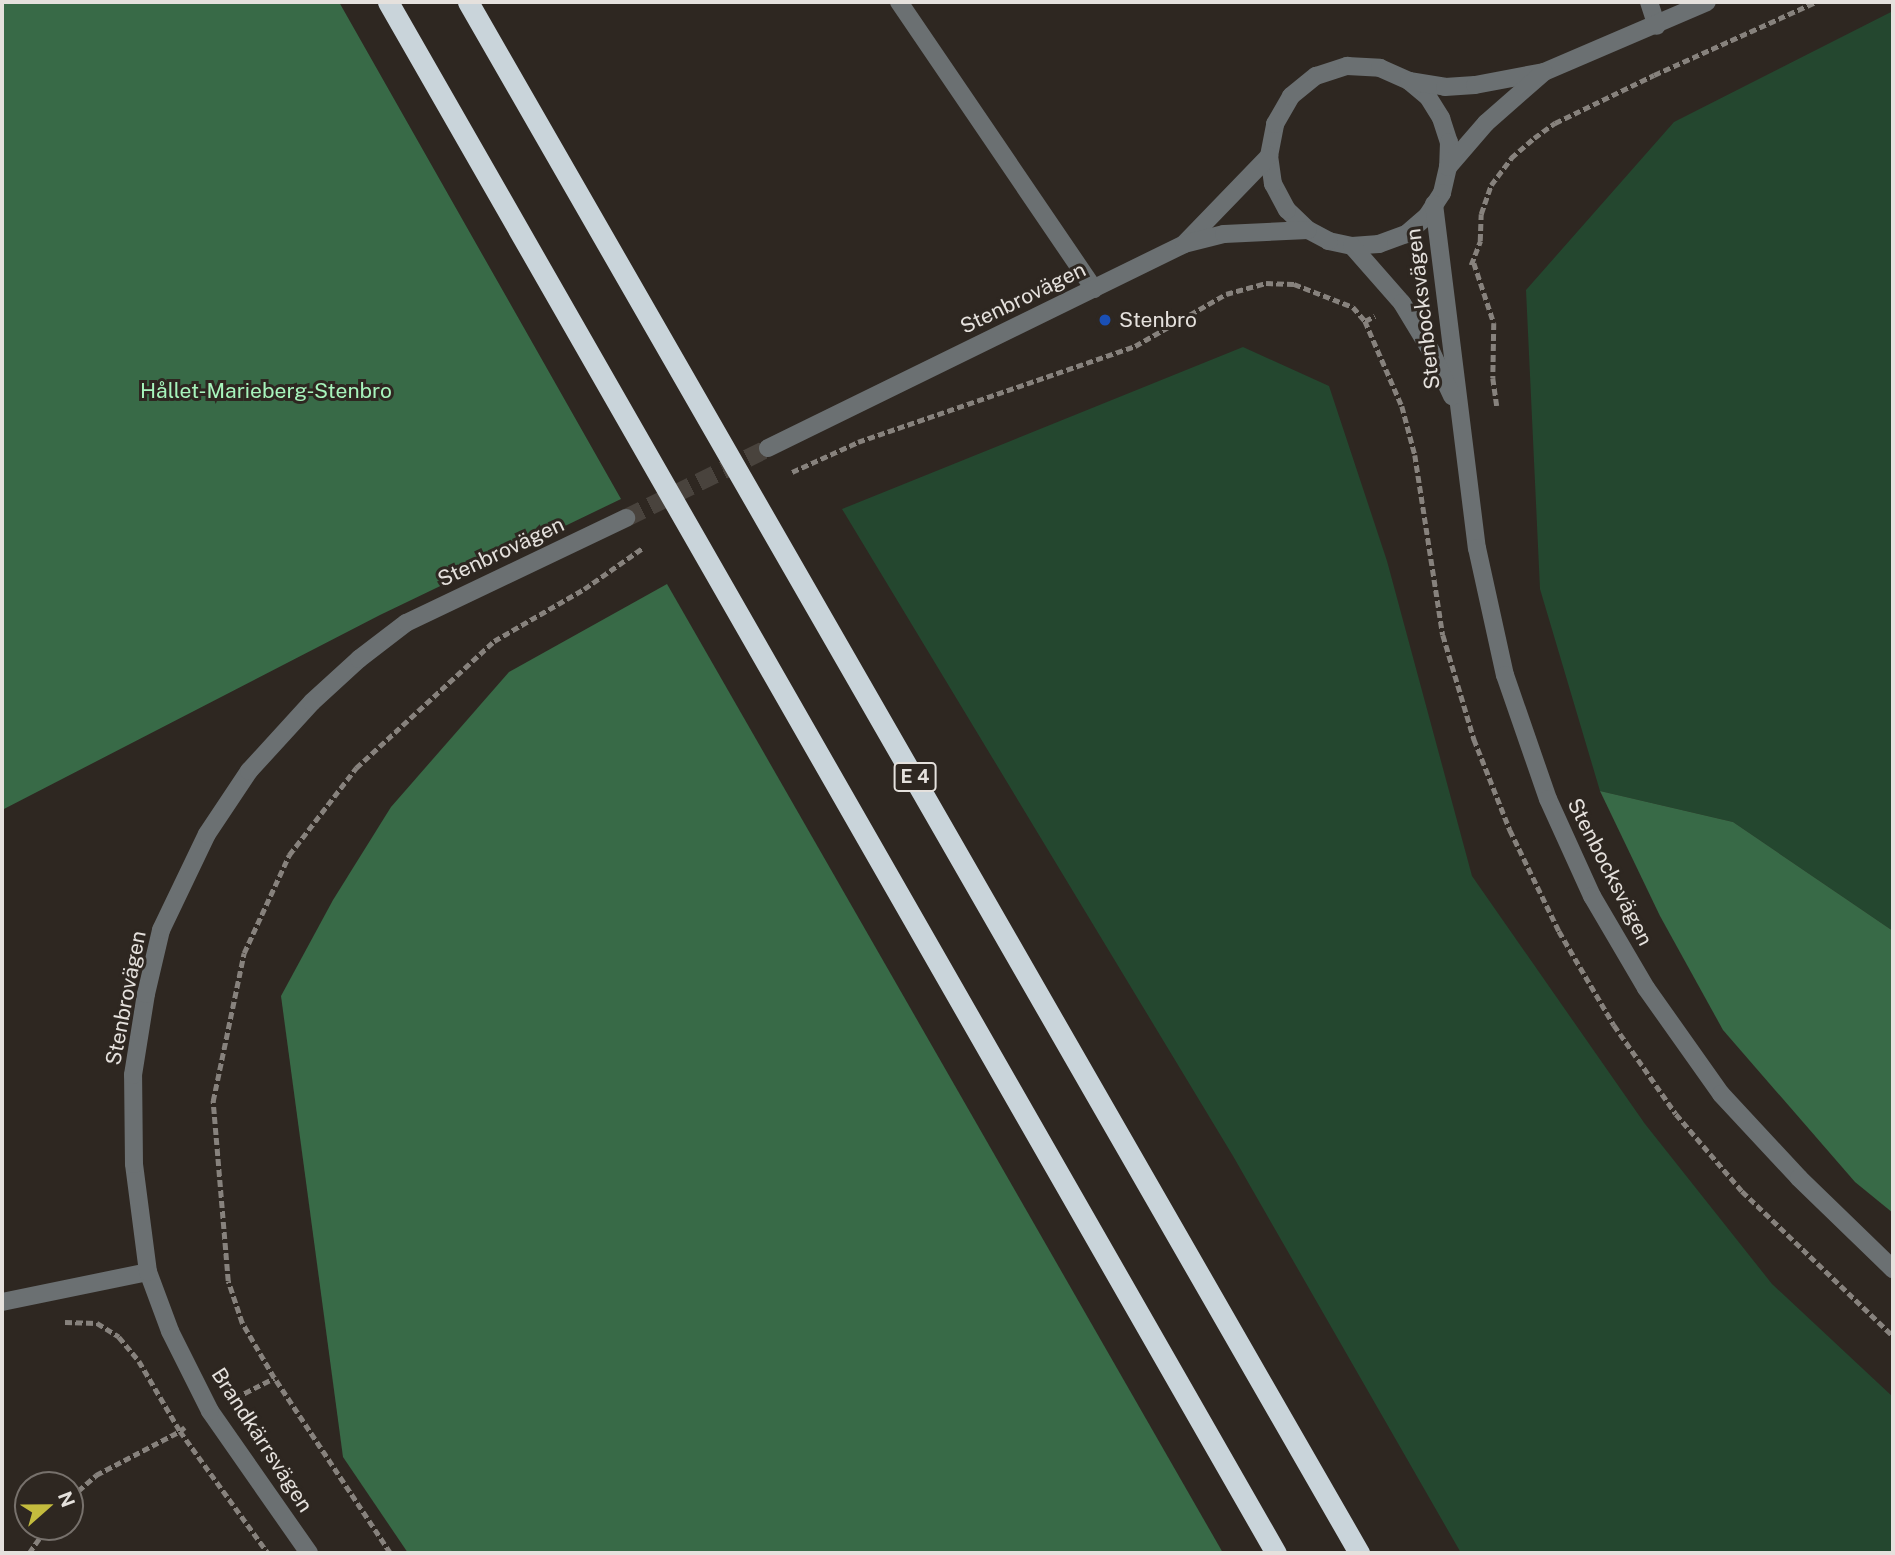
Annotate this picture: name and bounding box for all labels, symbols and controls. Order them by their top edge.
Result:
street label: Stenbocksvägen [1401,227,1445,391]
street label: Stenbrovägen [956,257,1090,339]
place label: Stenbro [1119,307,1197,333]
marker: Stenbro [1097,312,1113,328]
park label: Hållet-Marieberg-Stenbro [140,378,392,404]
street label: Stenbrovägen [434,512,568,592]
road number: E 4 [892,762,938,792]
street label: Stenbocksvägen [1562,794,1658,950]
street label: Stenbrovägen [101,929,151,1067]
street label: Brandkärrsvägen [206,1363,318,1517]
north arrow [14,1471,84,1541]
text: N [54,1488,80,1510]

